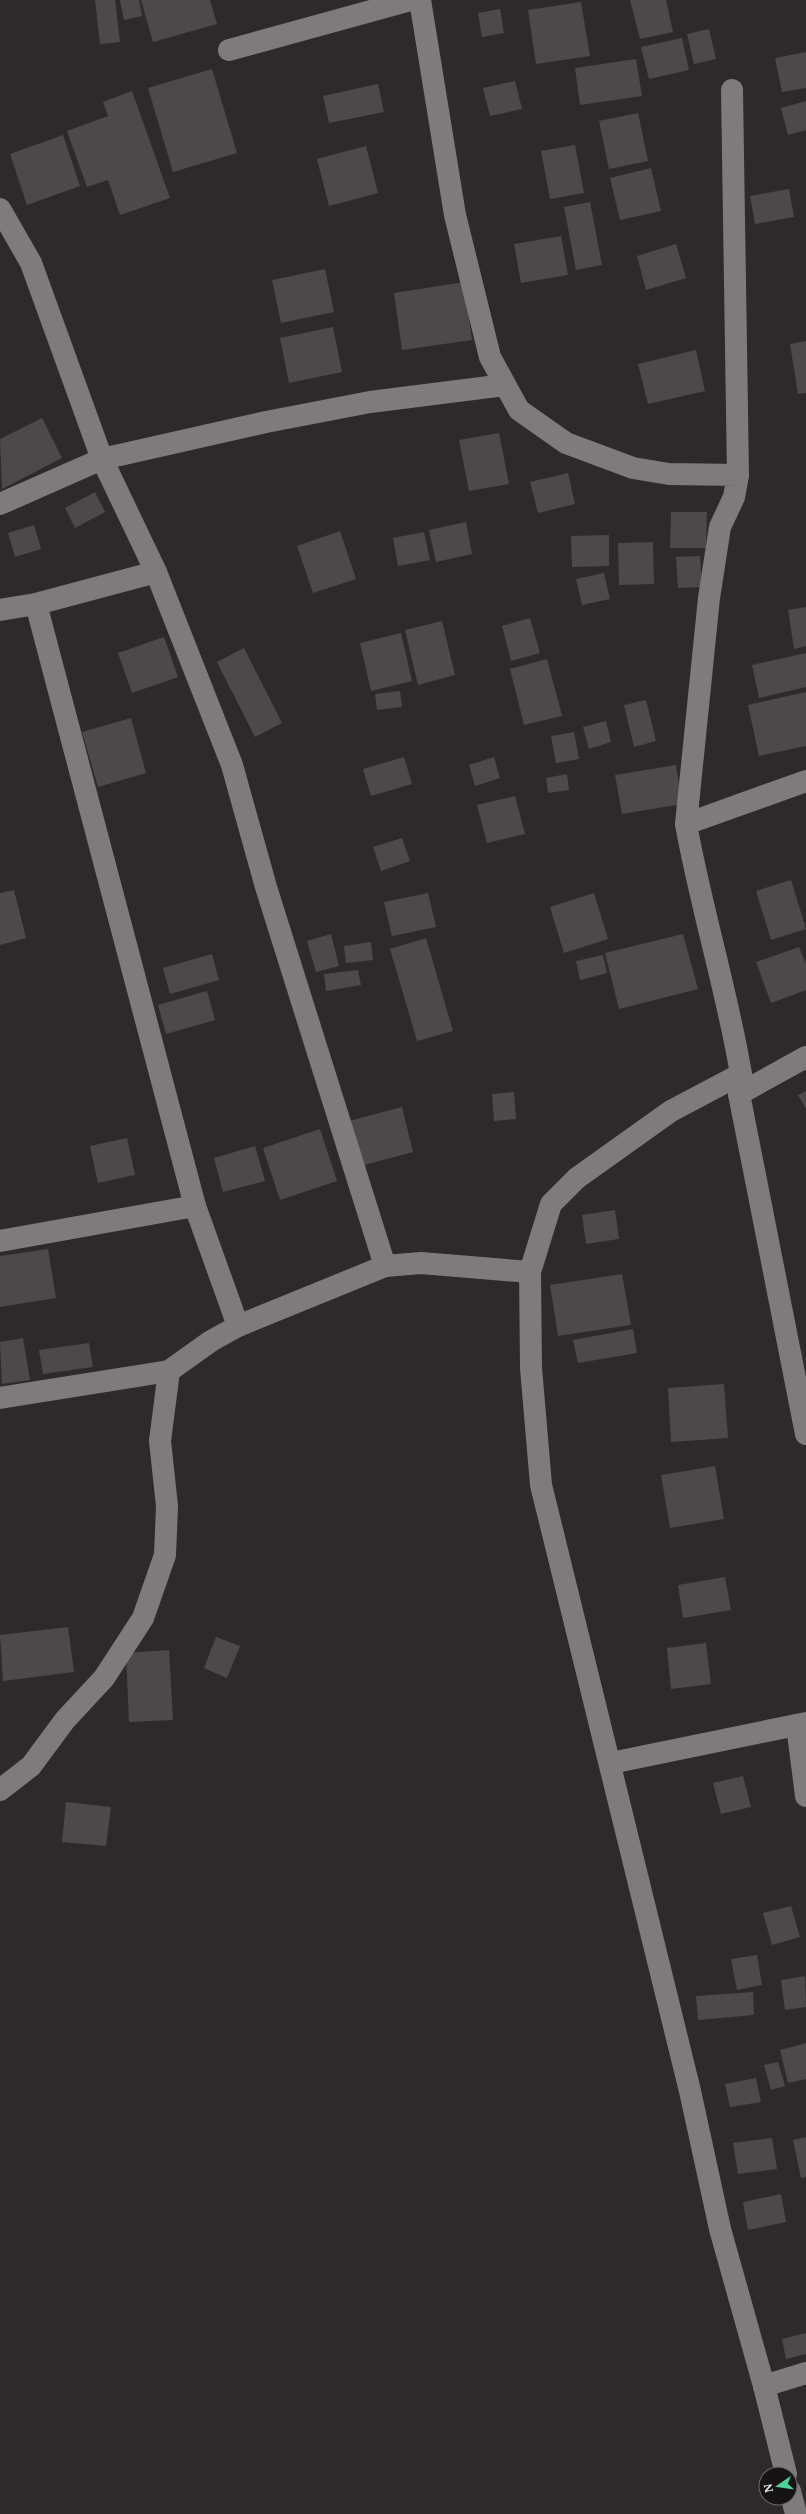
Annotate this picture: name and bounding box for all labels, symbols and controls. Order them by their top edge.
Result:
north arrow [758,2466,798,2506]
text: N [759,2482,776,2494]

